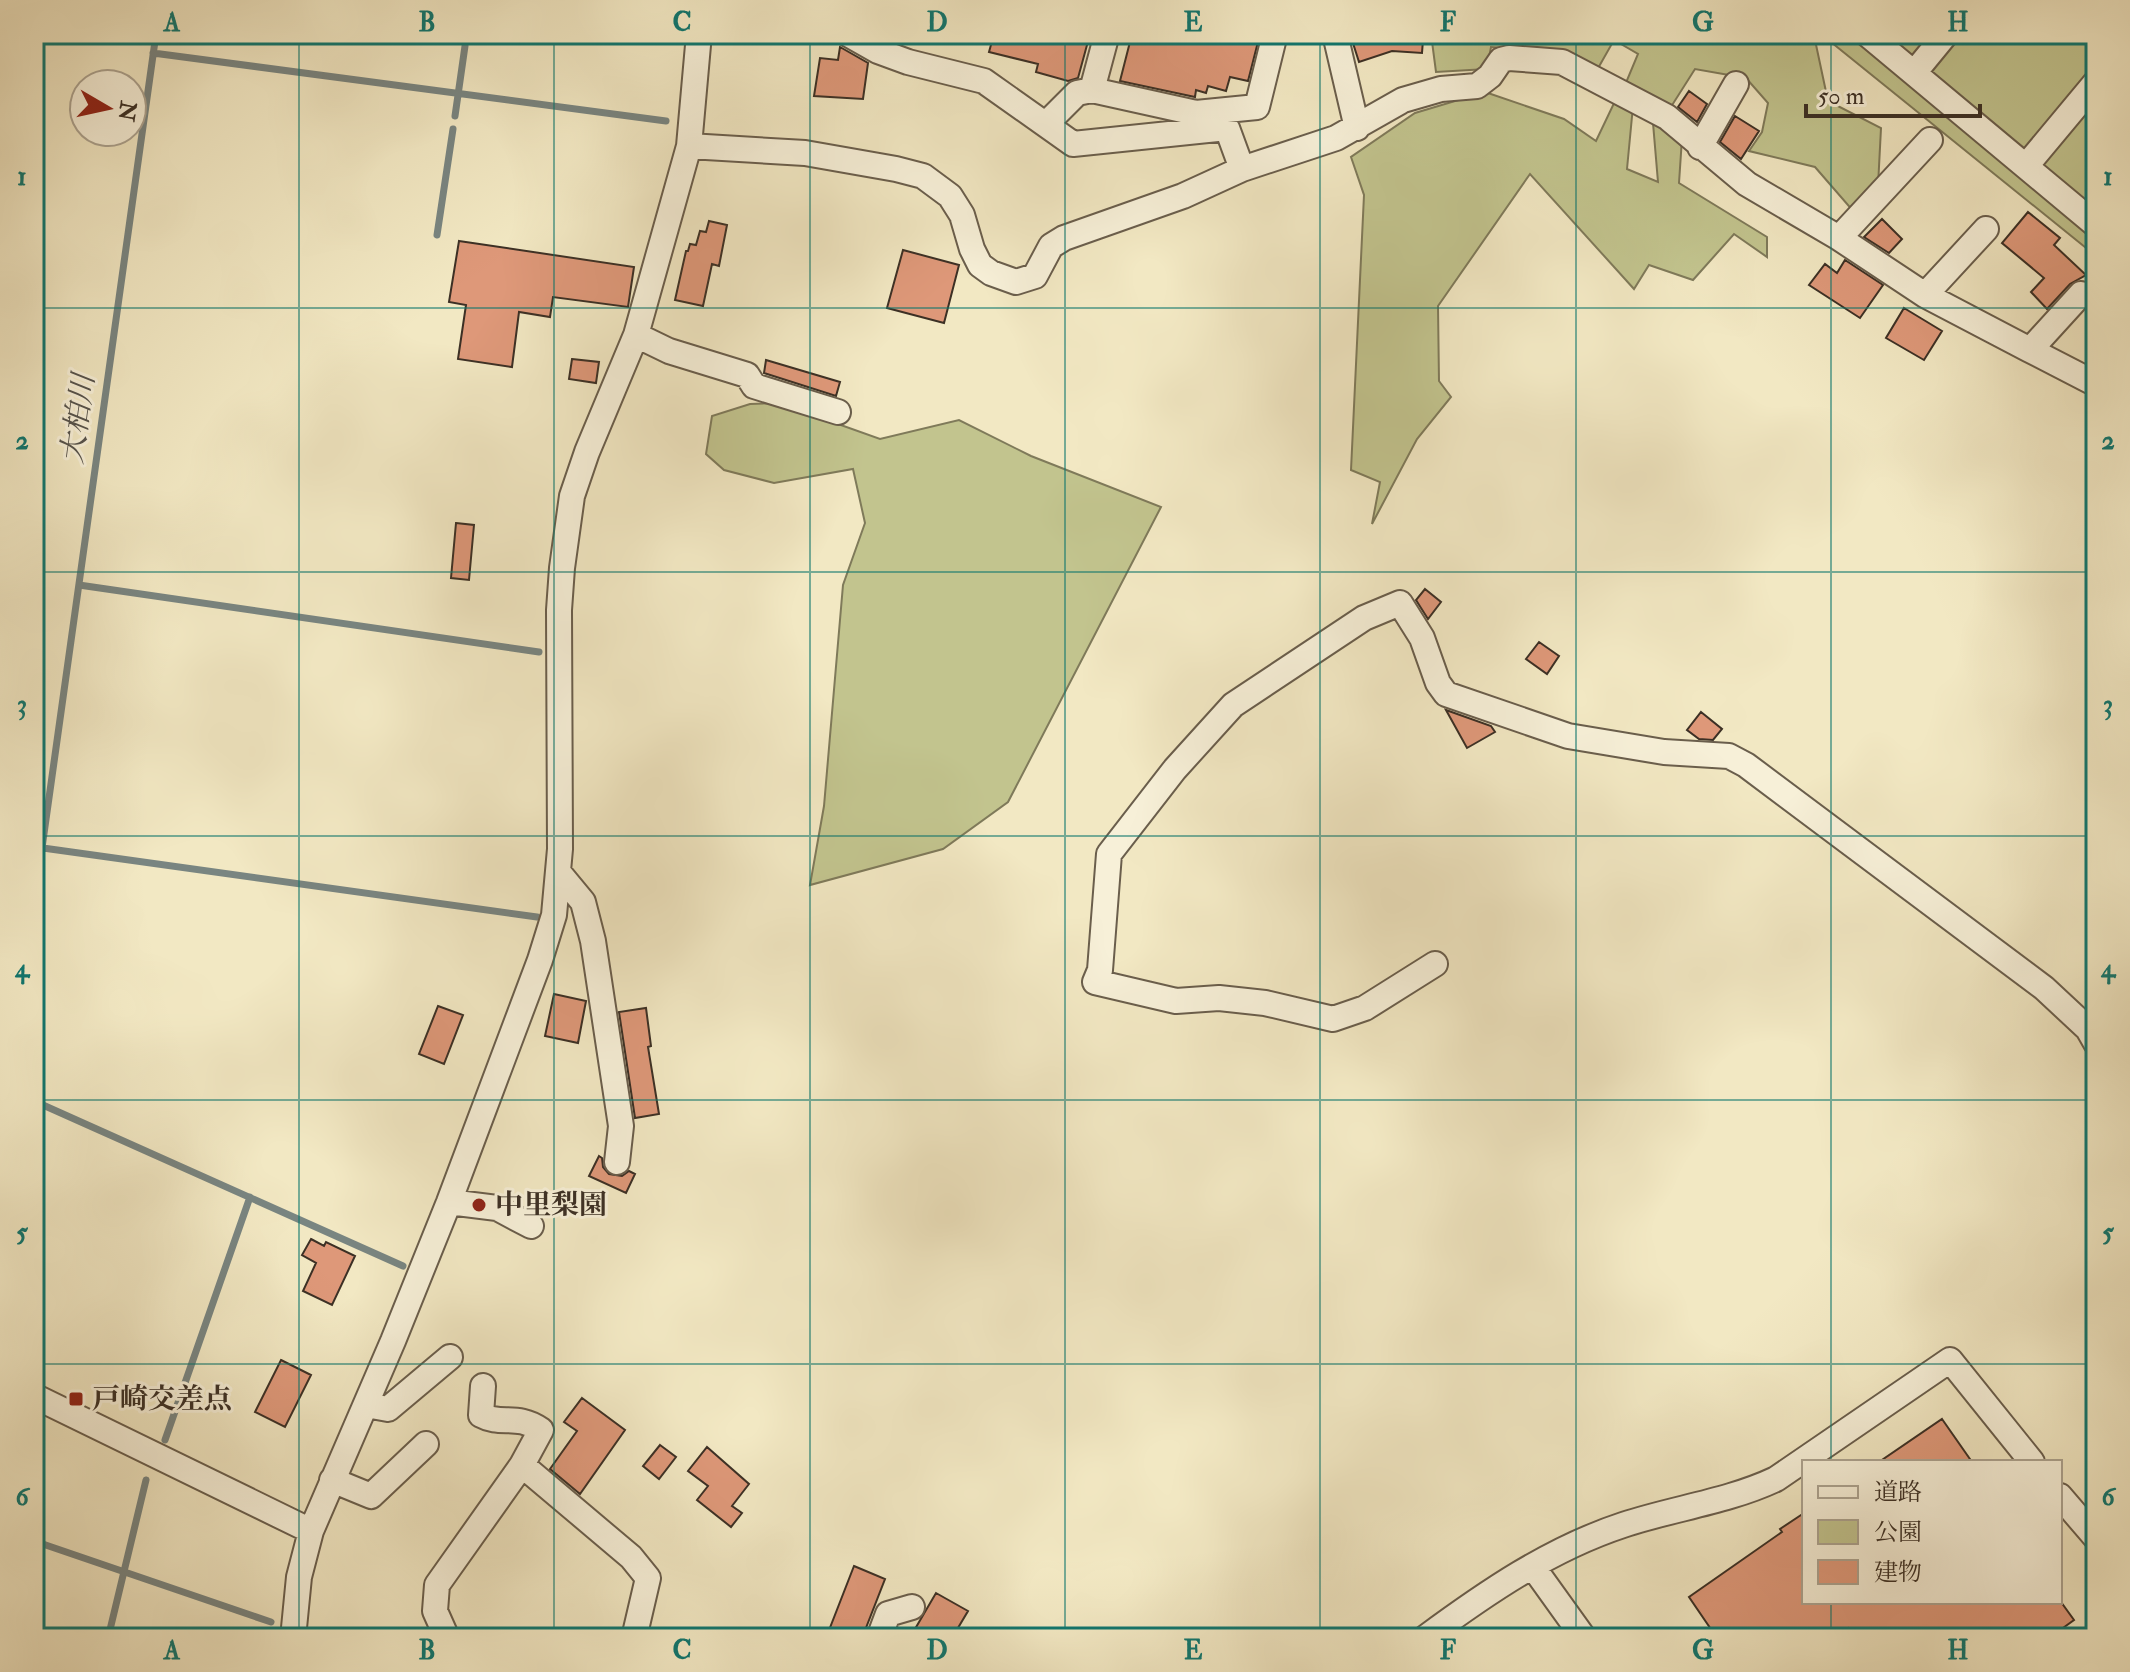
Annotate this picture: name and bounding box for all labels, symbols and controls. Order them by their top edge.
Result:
text: A [163,7,181,39]
text: B [418,7,436,39]
text: C [672,7,692,39]
text: D [926,7,948,39]
text: E [1184,7,1203,39]
text: F [1440,7,1457,39]
text: G [1692,7,1714,39]
text: H [1947,7,1969,39]
north arrow [68,68,148,148]
scale bar [1806,68,1980,118]
text: 50 m [1818,81,1865,112]
text: N [111,98,142,123]
text: 1 [17,161,27,193]
text: 1 [2103,161,2113,193]
water label: 大柏川 [53,369,103,466]
text: 2 [15,425,29,457]
text: 2 [2101,425,2115,457]
text: 3 [17,689,27,721]
text: 3 [2103,689,2113,721]
text: 4 [14,953,31,985]
text: 4 [2100,953,2117,985]
place label: 中里梨園 [495,1188,607,1223]
marker: 中里梨園 [470,1196,488,1214]
text: 5 [16,1217,28,1249]
text: 5 [2102,1217,2114,1249]
place label: 戸崎交差点 [92,1382,232,1417]
marker: 戸崎交差点 [67,1390,85,1408]
legend [1802,1460,2062,1604]
text: 道路 [1874,1477,1922,1508]
text: 6 [15,1481,30,1513]
text: 6 [2101,1481,2116,1513]
text: 公園 [1874,1517,1922,1548]
text: 建物 [1874,1557,1922,1588]
text: A [163,1635,181,1667]
text: B [418,1635,436,1667]
text: C [672,1635,692,1667]
text: D [926,1635,948,1667]
text: E [1184,1635,1203,1667]
text: F [1440,1635,1457,1667]
text: G [1692,1635,1714,1667]
text: H [1947,1635,1969,1667]

